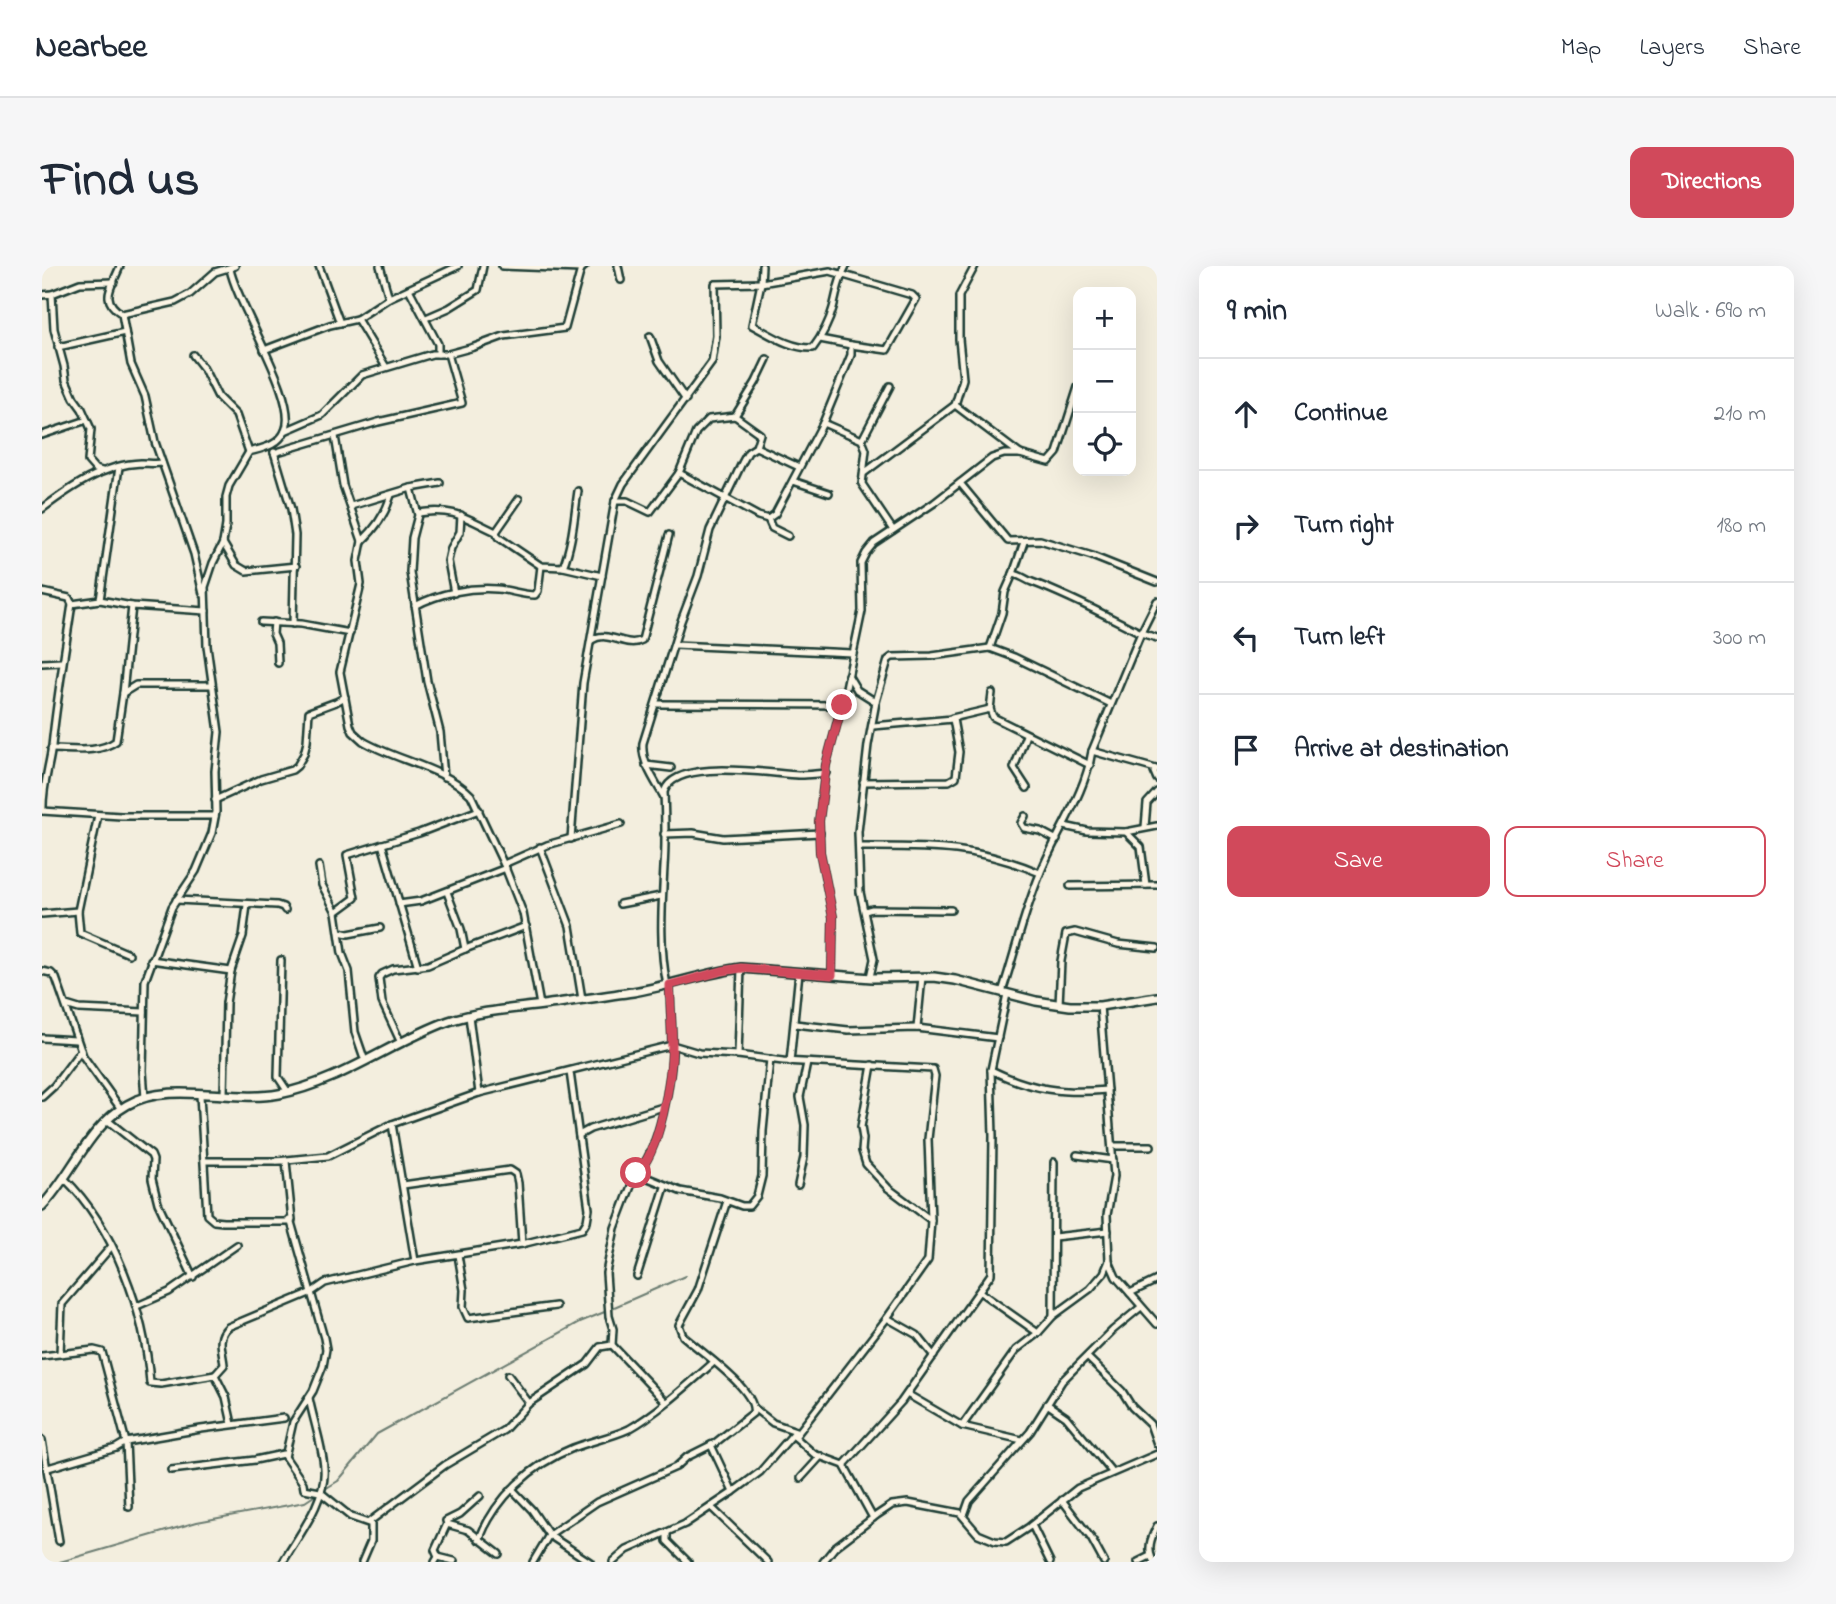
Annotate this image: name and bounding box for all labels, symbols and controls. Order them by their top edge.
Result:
text: Nearbee [35,24,147,72]
text: Map [1561,31,1601,66]
text: Layers [1639,31,1705,66]
text: Share [1743,31,1801,66]
text: Find us [42,146,199,218]
button: Directions [1630,147,1794,218]
map controls [1073,287,1136,476]
button: + [1073,287,1136,350]
text: 9 min [1227,290,1287,334]
text: Walk · 690 m [1655,295,1766,328]
button: − [1073,350,1136,413]
icon: ahead [1227,395,1265,433]
text: Continue [1294,395,1387,433]
text: 210 m [1714,398,1766,431]
button: locate [1073,413,1136,476]
icon: right [1227,507,1265,545]
text: Turn right [1294,507,1394,545]
text: 180 m [1717,510,1766,543]
icon: left [1227,619,1265,657]
text: Turn left [1294,619,1385,657]
text: 300 m [1713,622,1766,655]
route end [826,689,857,720]
icon: arrive [1227,731,1265,769]
text: Arrive at destination [1294,731,1509,769]
button: Save [1227,826,1490,897]
button: Share [1504,826,1766,897]
route start [620,1157,651,1188]

